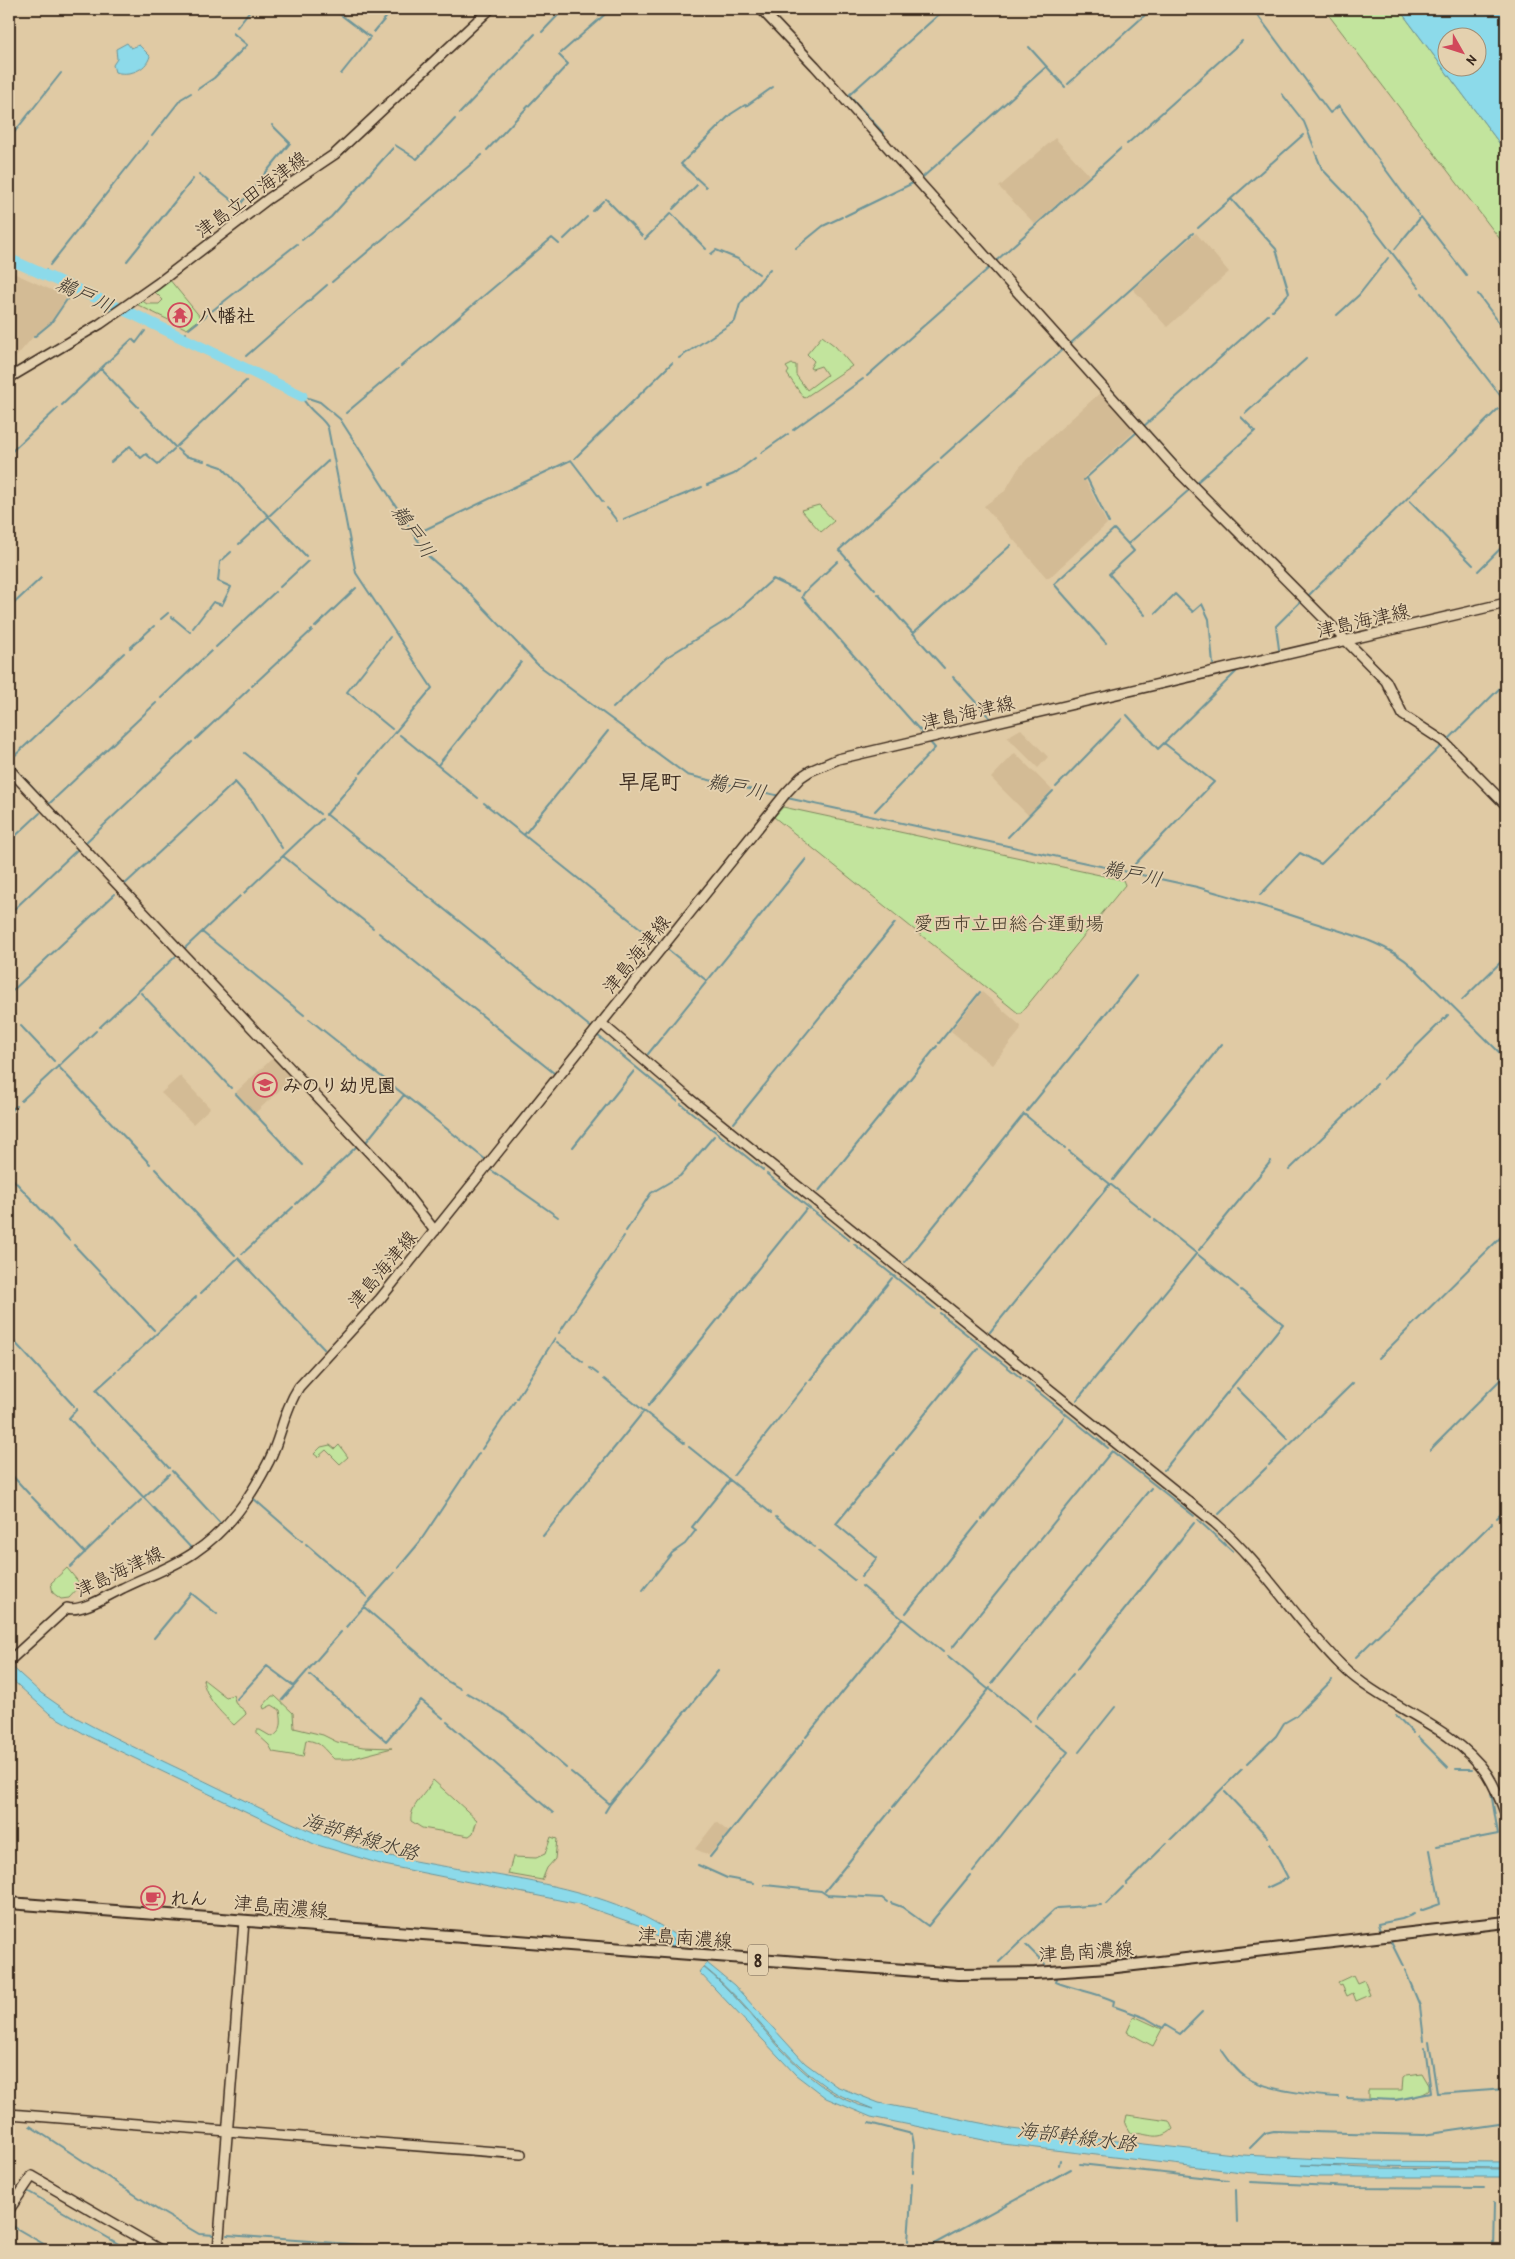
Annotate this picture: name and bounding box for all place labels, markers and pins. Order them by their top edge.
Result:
temple icon: 八幡社 [167,302,193,328]
place label: 八幡社 [198,302,255,328]
school or university icon: みのり幼児園 [252,1072,278,1098]
place label: みのり幼児園 [282,1072,396,1098]
cafe icon: れん [140,1885,166,1911]
place label: れん [170,1885,208,1911]

